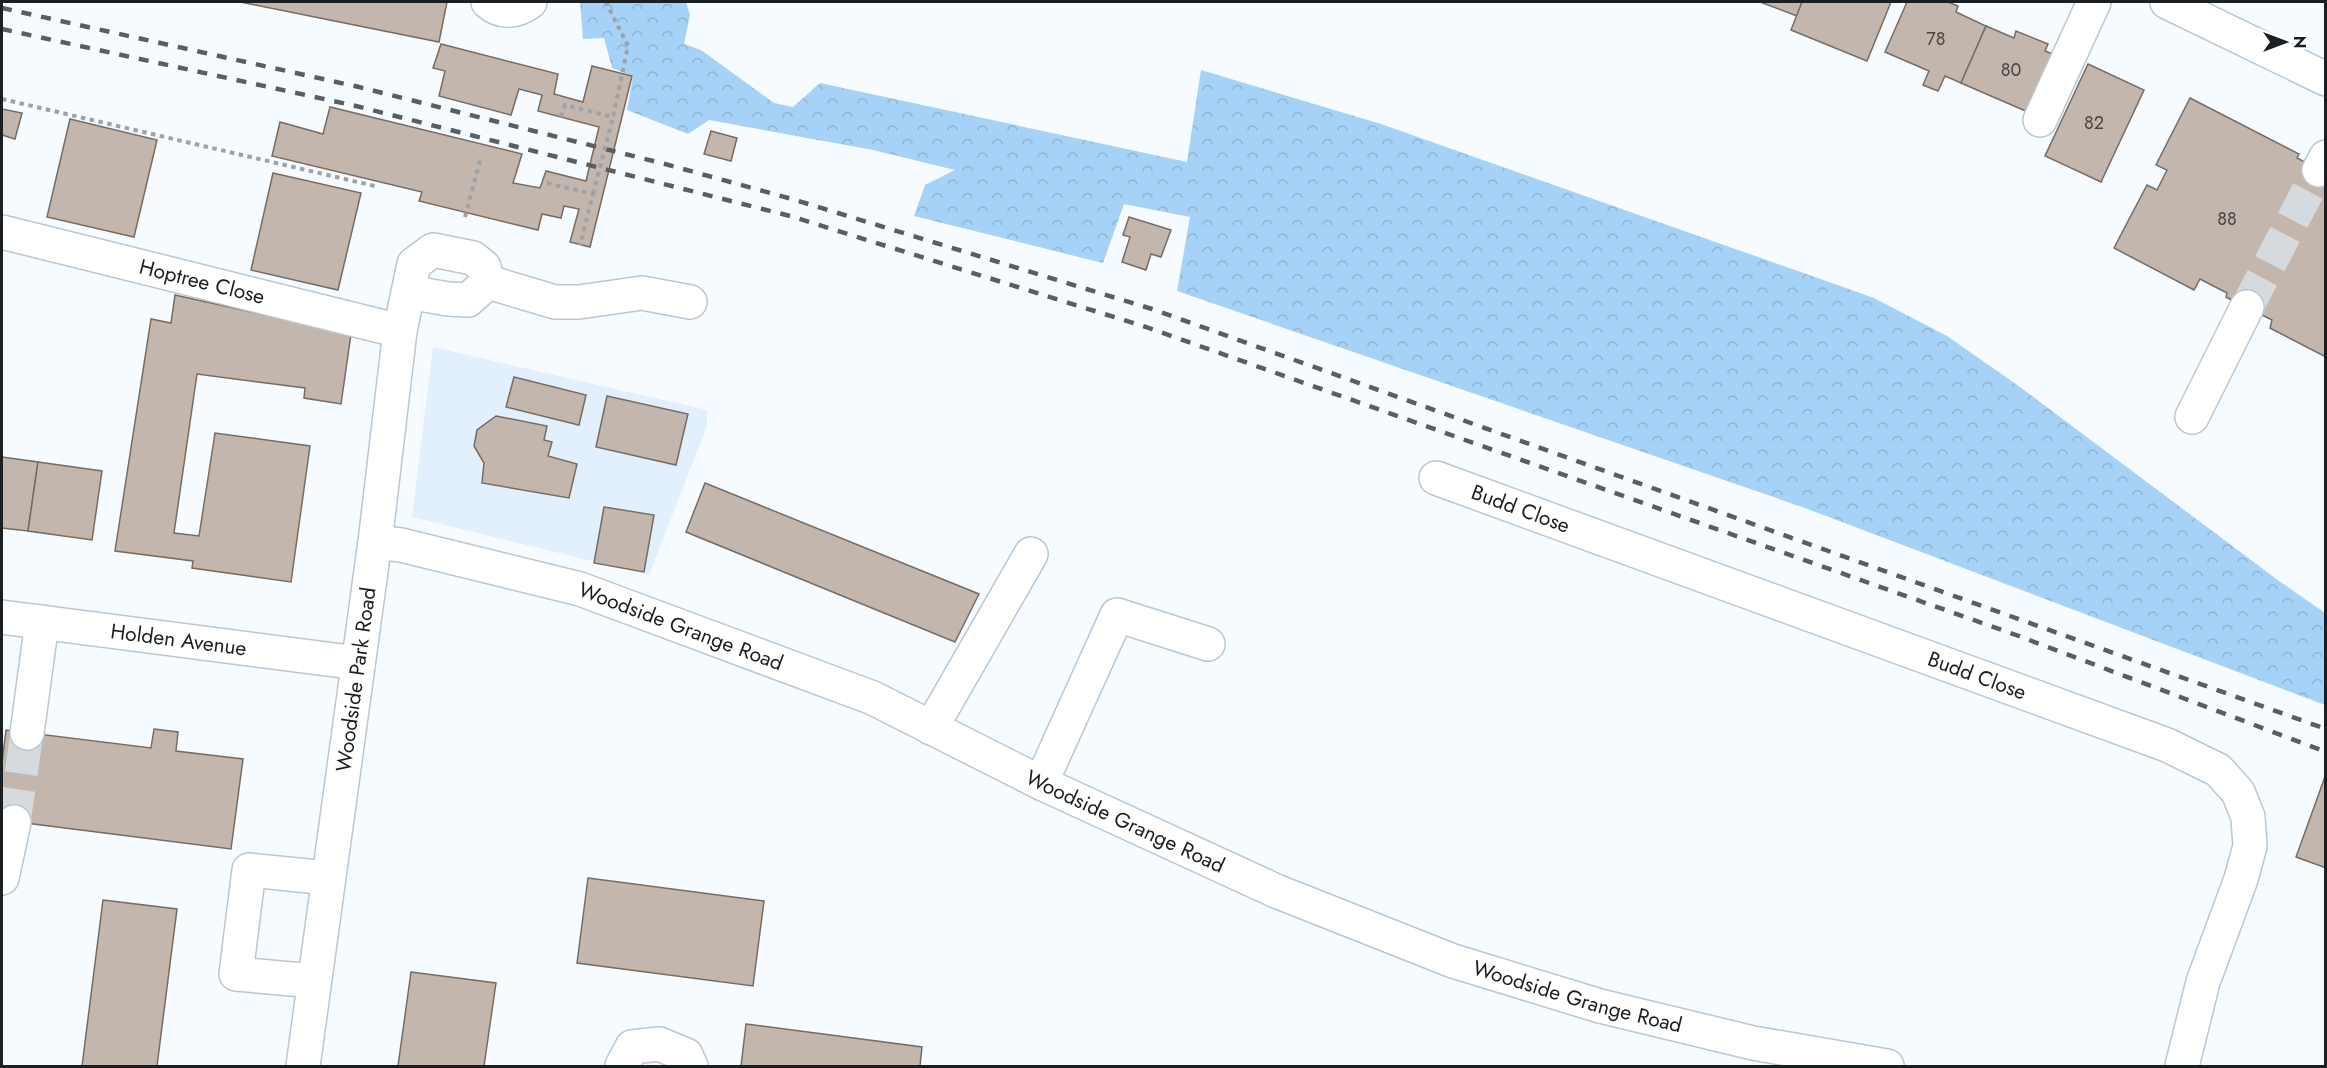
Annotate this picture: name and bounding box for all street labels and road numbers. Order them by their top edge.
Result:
street label: Hoptree Close [136,252,268,312]
street label: Budd Close [1467,477,1574,541]
street label: Woodside Grange Road [574,575,787,678]
street label: Woodside Park Road [329,585,384,774]
street label: Holden Avenue [109,616,249,663]
street label: Budd Close [1924,644,2031,707]
street label: Woodside Grange Road [1020,763,1230,880]
street label: Woodside Grange Road [1469,953,1685,1040]

